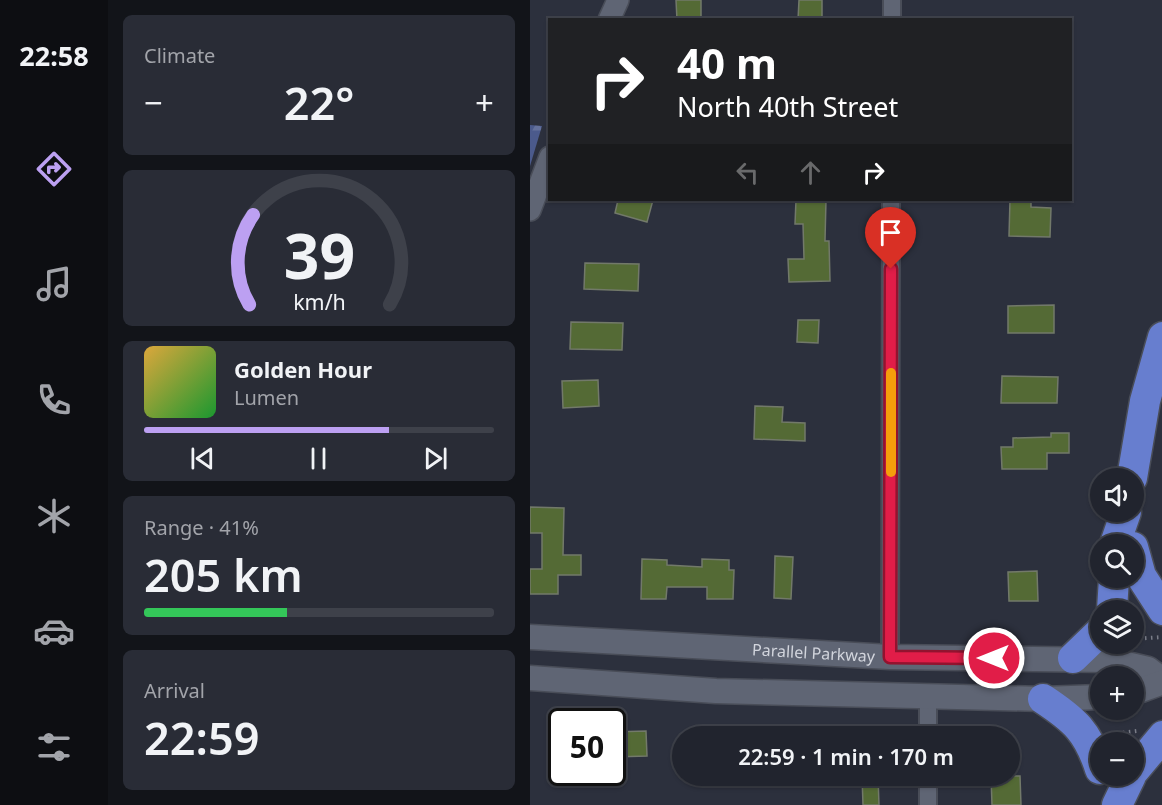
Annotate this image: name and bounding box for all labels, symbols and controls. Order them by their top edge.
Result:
text: 40 m [677,34,777,91]
text: 22:58 [19,37,89,74]
text: Climate [144,42,215,69]
icon: right [578,42,656,120]
text: 22° [284,72,354,133]
text: − [144,80,163,125]
text: + [475,80,494,125]
text: North 40th Street [677,88,898,125]
icon: directions [33,148,75,190]
icon: left [731,156,764,189]
icon: ahead [794,156,827,189]
icon: right [857,156,890,189]
pin [865,207,916,269]
text: 39 [283,212,355,297]
icon: arrive [874,216,907,249]
icon: music [33,263,75,305]
text: km/h [293,287,345,316]
text: Golden Hour [234,354,372,384]
icon: phone [33,379,75,421]
text: Lumen [234,384,299,411]
icon: previous [186,442,219,475]
icon: pause [302,442,335,475]
icon: next [419,442,452,475]
map controls [1090,468,1144,786]
button: sound [1090,468,1144,522]
icon: climate [33,495,75,537]
text: Range · 41% [144,514,259,541]
button: search [1090,534,1144,588]
text: 205 km [144,544,303,605]
button: layers [1090,600,1144,654]
icon: car [33,610,75,652]
position arrow [962,626,1026,690]
street label: Parallel Parkway [751,638,876,667]
button: + [1090,666,1144,720]
text: Arrival [144,677,205,704]
text: 22:59 [144,707,259,768]
speed limit sign: 50 [548,708,626,786]
icon: filters [33,726,75,768]
button: − [1090,732,1144,786]
text: 22:59 · 1 min · 170 m [738,741,954,771]

